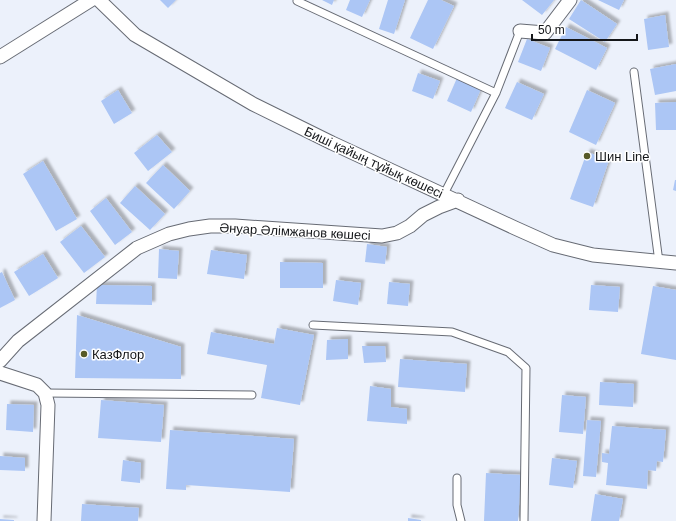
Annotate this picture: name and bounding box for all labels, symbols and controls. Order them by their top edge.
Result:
scale bar [532,16,637,42]
text: 50 m [538,23,565,37]
street label: Биші қайың тұйық көшесі [302,124,446,201]
place label: Шин Line [595,149,650,164]
marker: Шин Line [582,151,592,161]
street label: Әнуар Әлімжанов көшесі [219,220,371,243]
place label: КазФлор [92,347,144,362]
marker: КазФлор [79,349,89,359]

